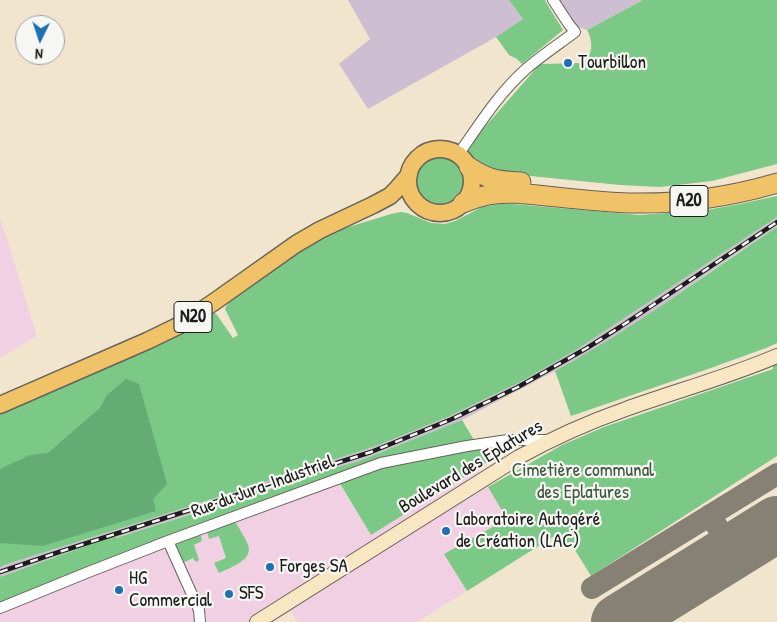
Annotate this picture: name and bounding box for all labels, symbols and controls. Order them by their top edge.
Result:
north arrow [15,15,65,65]
text: N [35,45,43,64]
place label: Tourbillon [578,52,646,74]
marker: Tourbillon [562,57,574,69]
road number: A20 [670,186,708,217]
road number: N20 [174,302,212,332]
street label: Boulevard des Eplatures [395,415,547,519]
street label: Rue du Jura-Industriel [188,451,338,523]
park label: Cimetière communal des Eplatures [512,460,654,504]
place label: Laboratoire Autogéré de Création (LAC) [456,509,600,553]
marker: Laboratoire Autogéré de Création (LAC) [440,525,452,537]
place label: Forges SA [280,556,348,578]
marker: Forges SA [264,561,276,573]
place label: HG Commercial [129,568,212,612]
place label: SFS [239,583,264,605]
marker: HG Commercial [113,584,125,596]
marker: SFS [223,588,235,600]

